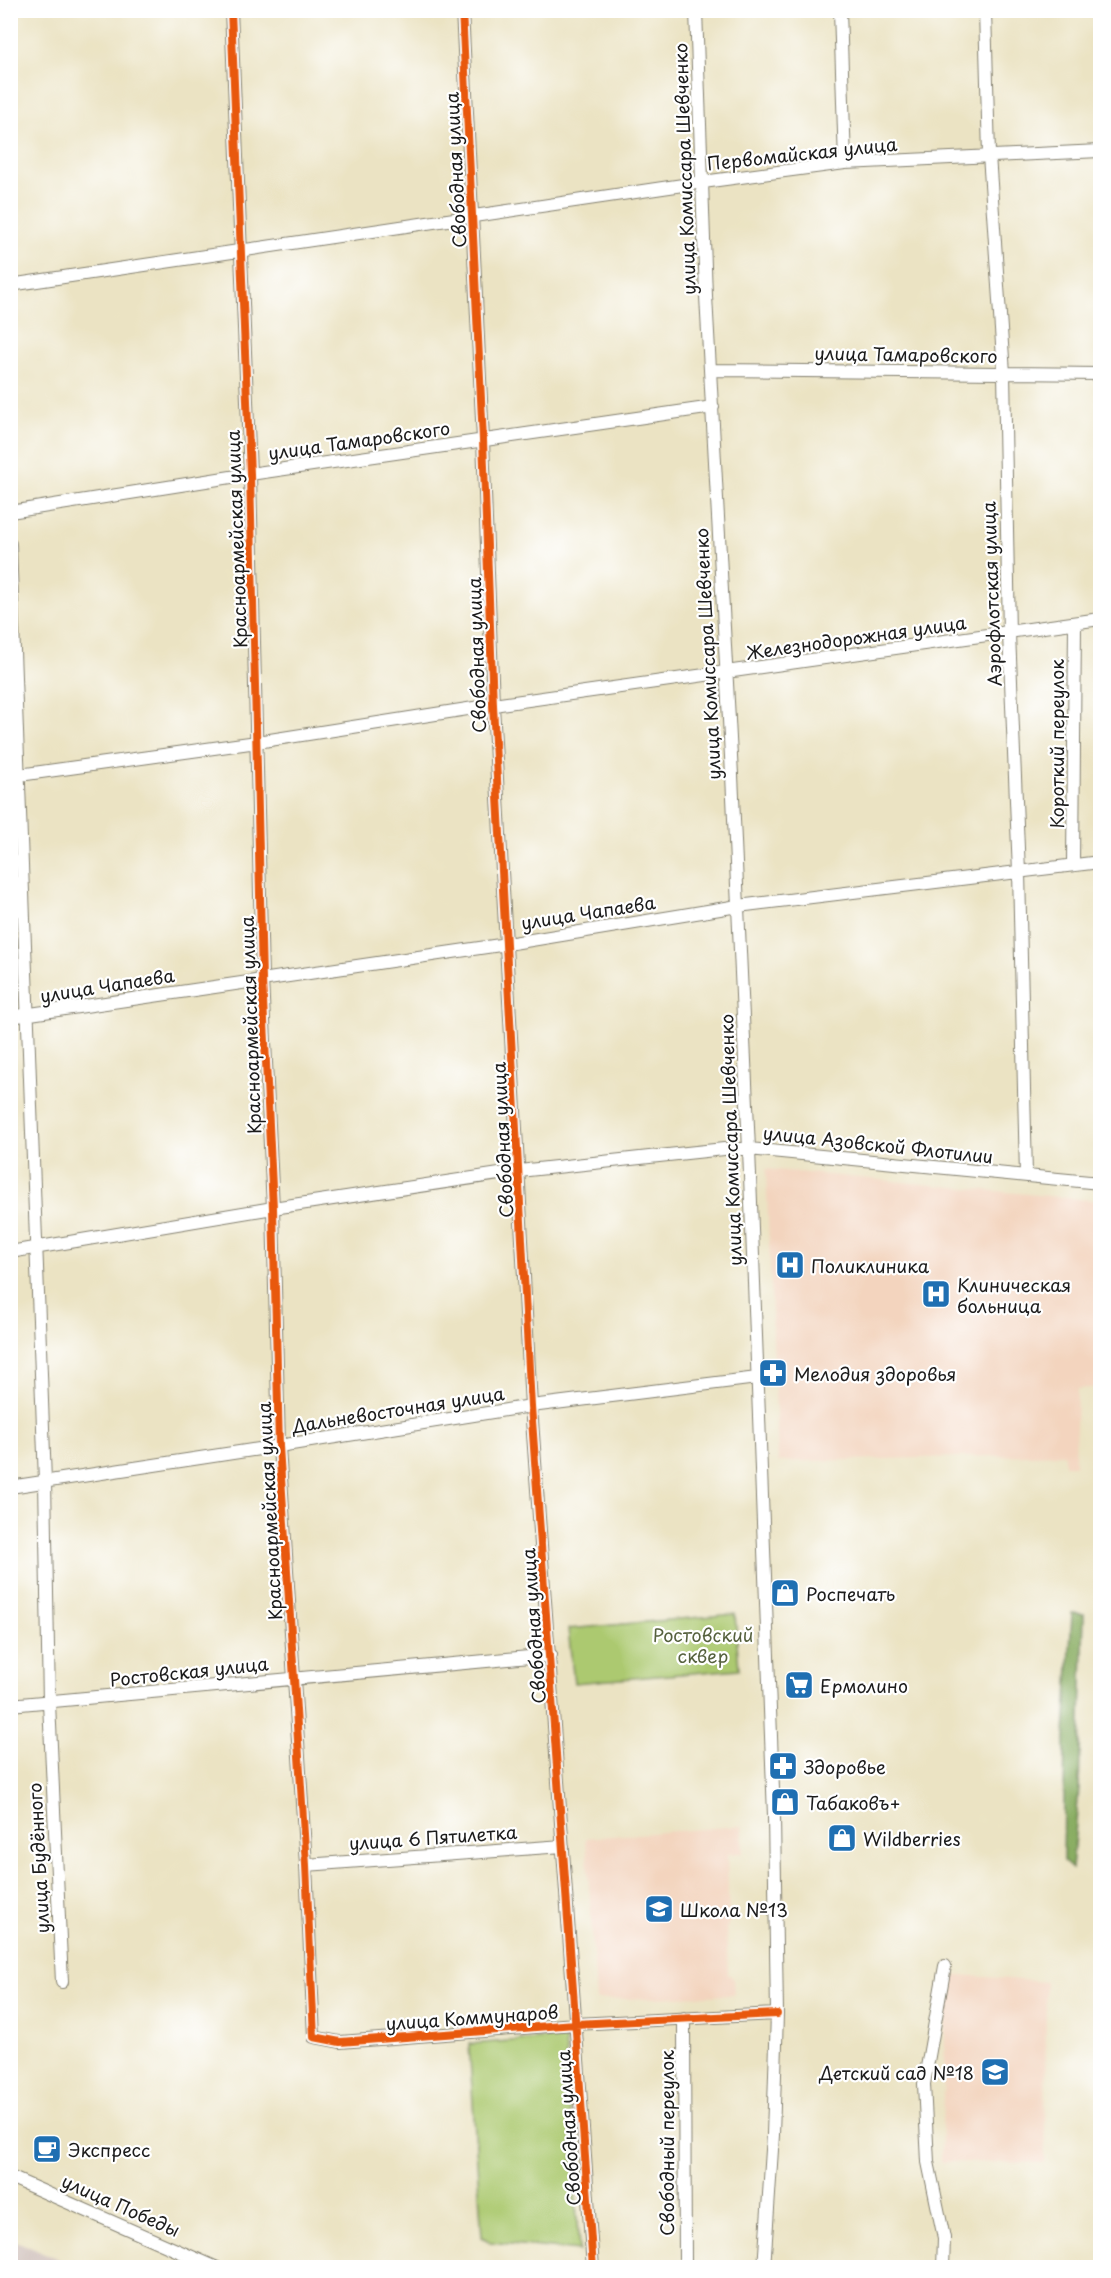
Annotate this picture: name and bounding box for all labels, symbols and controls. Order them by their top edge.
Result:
street label: улица Комиссара Шевченко [666,43,702,295]
street label: Свободная улица [437,91,473,249]
street label: Первомайская улица [706,130,899,176]
street label: улица Тамаровского [814,339,998,369]
street label: улица Тамаровского [266,414,452,466]
street label: Красноармейская улица [219,429,253,649]
street label: Аэрофлотская улица [974,500,1008,687]
street label: улица Комиссара Шевченко [687,527,727,781]
street label: Свободная улица [460,576,492,733]
street label: Железнодорожная улица [744,608,968,666]
street label: Короткий переулок [1043,659,1070,829]
street label: улица Чапаева [519,888,658,936]
street label: Красноармейская улица [233,915,267,1135]
street label: улица Чапаева [38,961,177,1009]
street label: улица Комиссара Шевченко [712,1014,748,1266]
street label: Свободная улица [484,1061,520,1219]
street label: улица Азовской Флотилии [762,1118,994,1170]
hospital icon: Поликлиника [774,1249,806,1281]
place label: Поликлиника [811,1252,930,1279]
place label: Клиническая больница [957,1271,1071,1319]
hospital icon: Клиническая больница [920,1278,952,1310]
pharmacy icon: Мелодия здоровья [757,1357,789,1389]
place label: Мелодия здоровья [794,1360,957,1387]
street label: Дальневосточная улица [289,1379,507,1439]
street label: Красноармейская улица [250,1401,288,1621]
street label: Свободная улица [514,1547,552,1705]
shop icon: Роспечать [769,1577,801,1609]
place label: Роспечать [806,1580,895,1607]
park label: Ростовский сквер [653,1621,753,1669]
street label: Ростовская улица [108,1649,270,1693]
supermarket icon: Ермолино [783,1669,815,1701]
place label: Ермолино [820,1672,908,1699]
pharmacy icon: Здоровье [767,1750,799,1782]
place label: Здоровье [803,1753,886,1780]
street label: улица Будённого [21,1782,55,1934]
shop icon: Табаковъ+ [769,1786,801,1818]
place label: Табаковъ+ [806,1789,901,1816]
street label: улица 6 Пятилетка [348,1818,519,1856]
shop icon: Wildberries [826,1822,858,1854]
place label: Wildberries [863,1825,961,1852]
school or university icon: Школа №13 [643,1893,675,1925]
place label: Школа №13 [680,1896,788,1923]
street label: улица Коммунаров [385,1997,559,2037]
street label: Свободная улица [549,2049,587,2207]
street label: Свободный переулок [653,2050,680,2236]
school or university icon: Детский сад №18 [979,2056,1011,2088]
place label: Детский сад №18 [818,2059,974,2086]
cafe icon: Экспресс [31,2133,63,2165]
place label: Экспресс [68,2136,150,2163]
street label: улица Победы [58,2167,184,2243]

